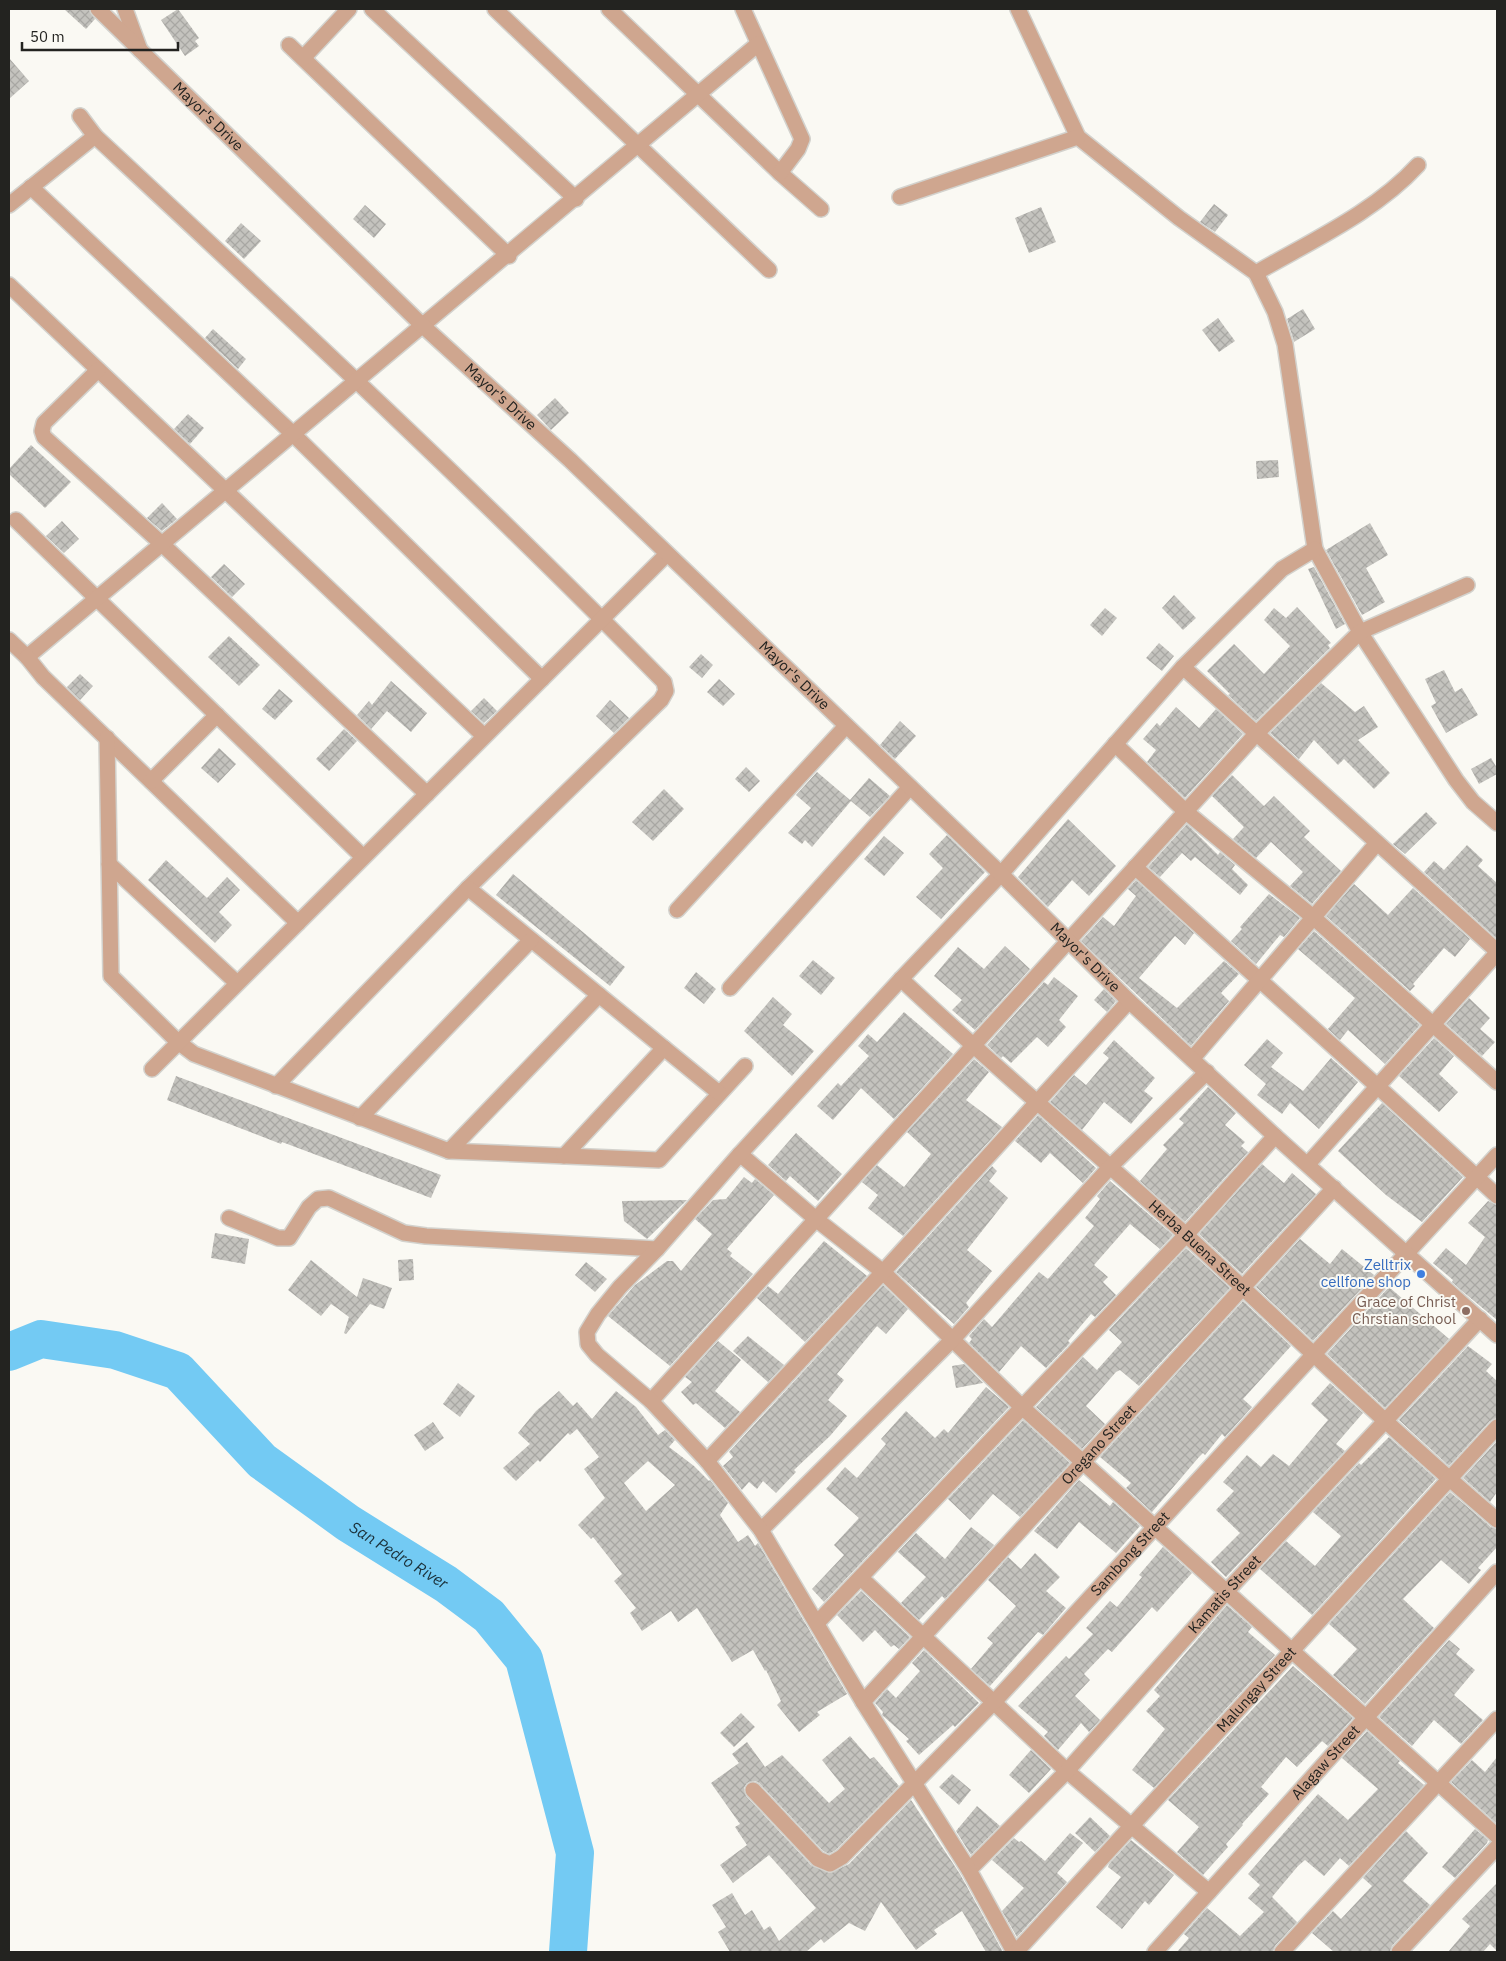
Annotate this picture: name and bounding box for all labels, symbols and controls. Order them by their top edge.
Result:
scale bar [22,20,179,52]
text: 50 m [30,27,65,46]
street label: Mayor's Drive [169,77,248,155]
street label: Mayor's Drive [461,359,541,434]
street label: Mayor's Drive [755,637,834,714]
street label: Mayor's Drive [1046,918,1125,996]
street label: Herba Buena Street [1145,1196,1255,1300]
place label: Zelltrix cellfone shop [1321,1255,1411,1291]
marker: Zelltrix cellfone shop [1415,1268,1427,1280]
place label: Grace of Christ Chrstian school [1352,1292,1456,1328]
marker: Grace of Christ Chrstian school [1460,1305,1472,1317]
street label: Oregano Street [1057,1400,1140,1488]
street label: Sambong Street [1086,1507,1173,1600]
water label: San Pedro River [346,1517,453,1594]
street label: Kamatis Street [1184,1551,1265,1637]
street label: Malungay Street [1212,1642,1300,1736]
street label: Alagaw Street [1287,1721,1364,1803]

